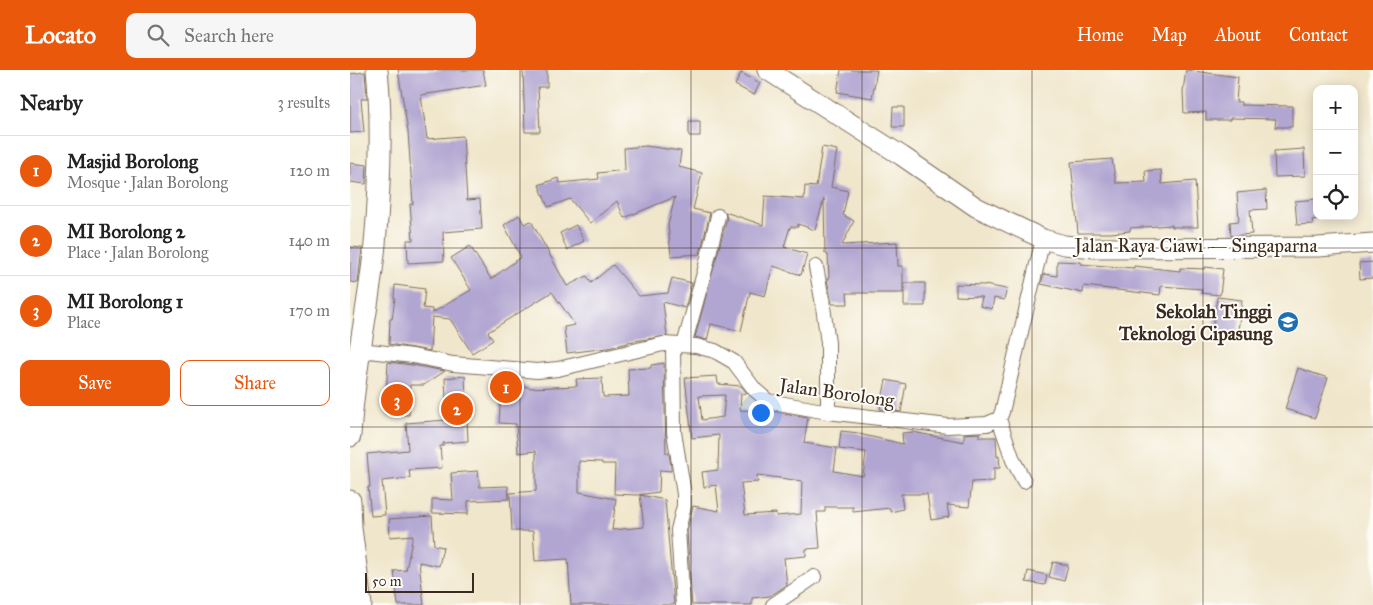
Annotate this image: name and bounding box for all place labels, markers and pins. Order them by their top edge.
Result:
place label: Sekolah Tinggi Teknologi Cipasung [1118,300,1273,346]
school or university icon: Sekolah Tinggi Teknologi Cipasung [1276,310,1300,334]
pin: 1 [490,368,522,406]
pin: 3 [381,381,413,419]
pin: 2 [441,390,473,428]

